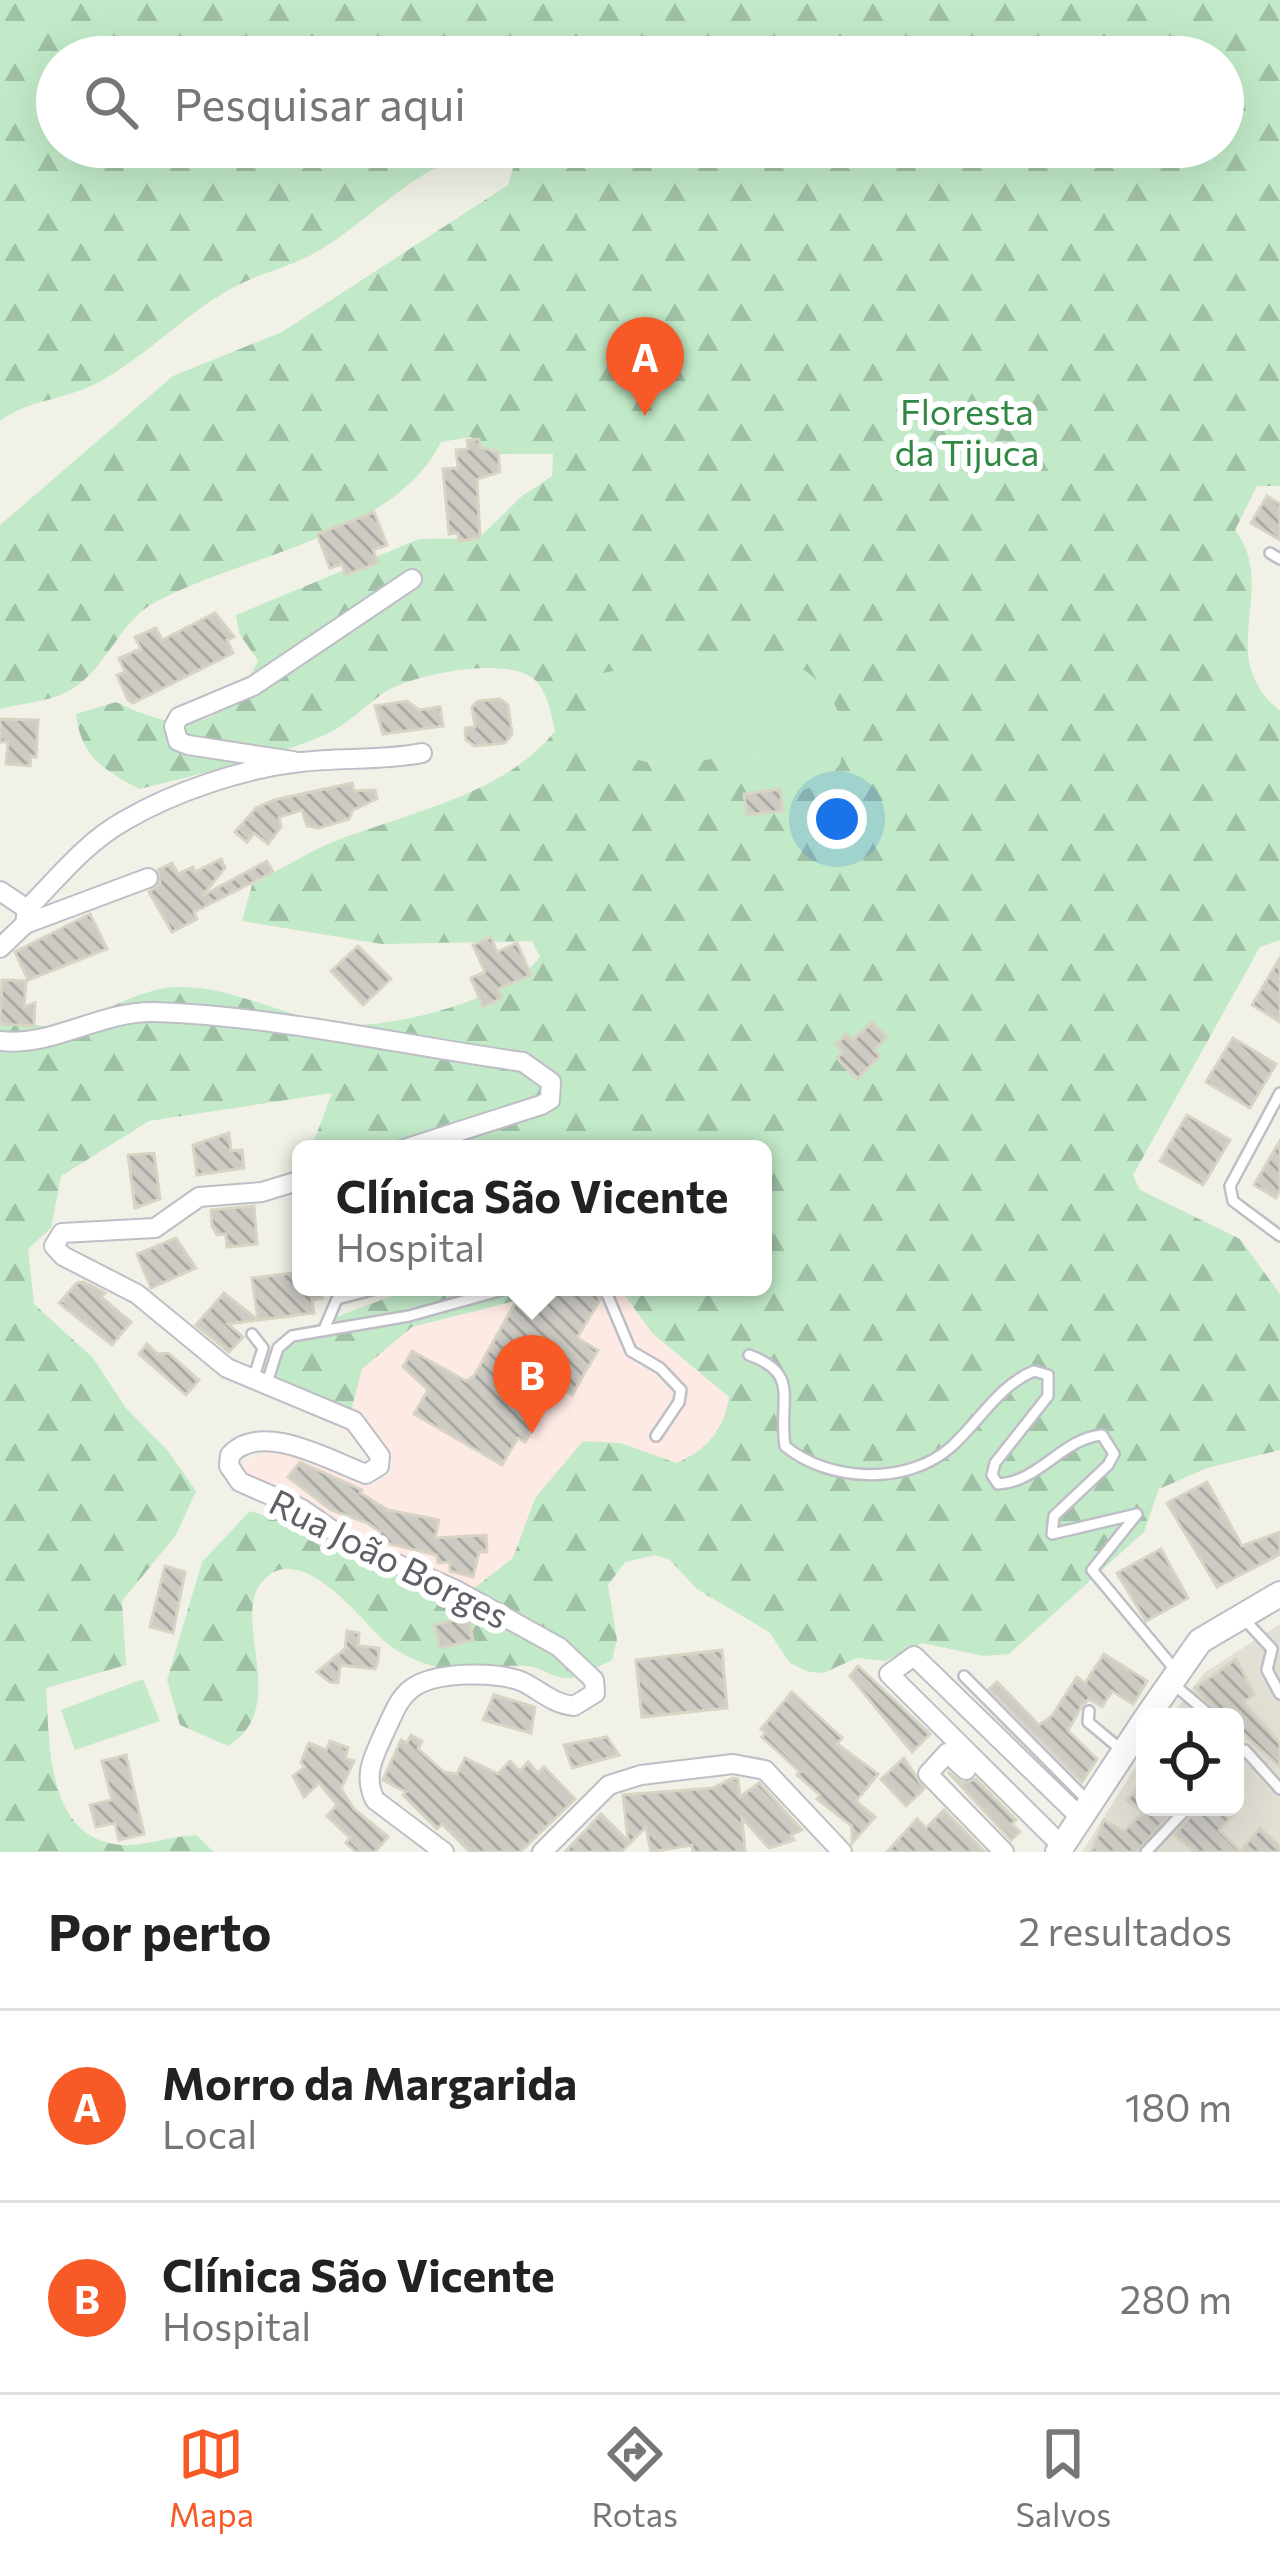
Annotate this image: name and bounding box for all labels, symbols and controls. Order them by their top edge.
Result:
search box [36,36,1244,168]
icon: search [78,69,144,135]
text: Pesquisar aqui [174,75,466,130]
pin: A [606,317,684,416]
park label: Floresta da Tijuca [895,388,1039,473]
your location [807,789,867,849]
popup [292,1140,772,1296]
text: Clínica São Vicente [336,1167,728,1222]
text: Hospital [336,1222,485,1270]
pin: B [493,1335,571,1434]
street label: Rua João Borges [263,1478,517,1636]
map controls [1136,1708,1244,1816]
button: locate [1136,1708,1244,1816]
text: Por perto [48,1899,272,1962]
text: 2 resultados [1018,1906,1232,1954]
text: Morro da Margarida [162,2054,577,2109]
text: A [73,2082,101,2130]
text: 180 m [1125,2082,1232,2130]
text: Local [162,2109,257,2157]
text: Clínica São Vicente [162,2246,555,2301]
text: B [74,2274,100,2322]
text: 280 m [1120,2274,1232,2322]
text: Hospital [162,2301,311,2349]
tab: Mapa [169,2421,254,2534]
tab: Rotas [592,2421,678,2534]
tab: Salvos [1015,2421,1111,2534]

